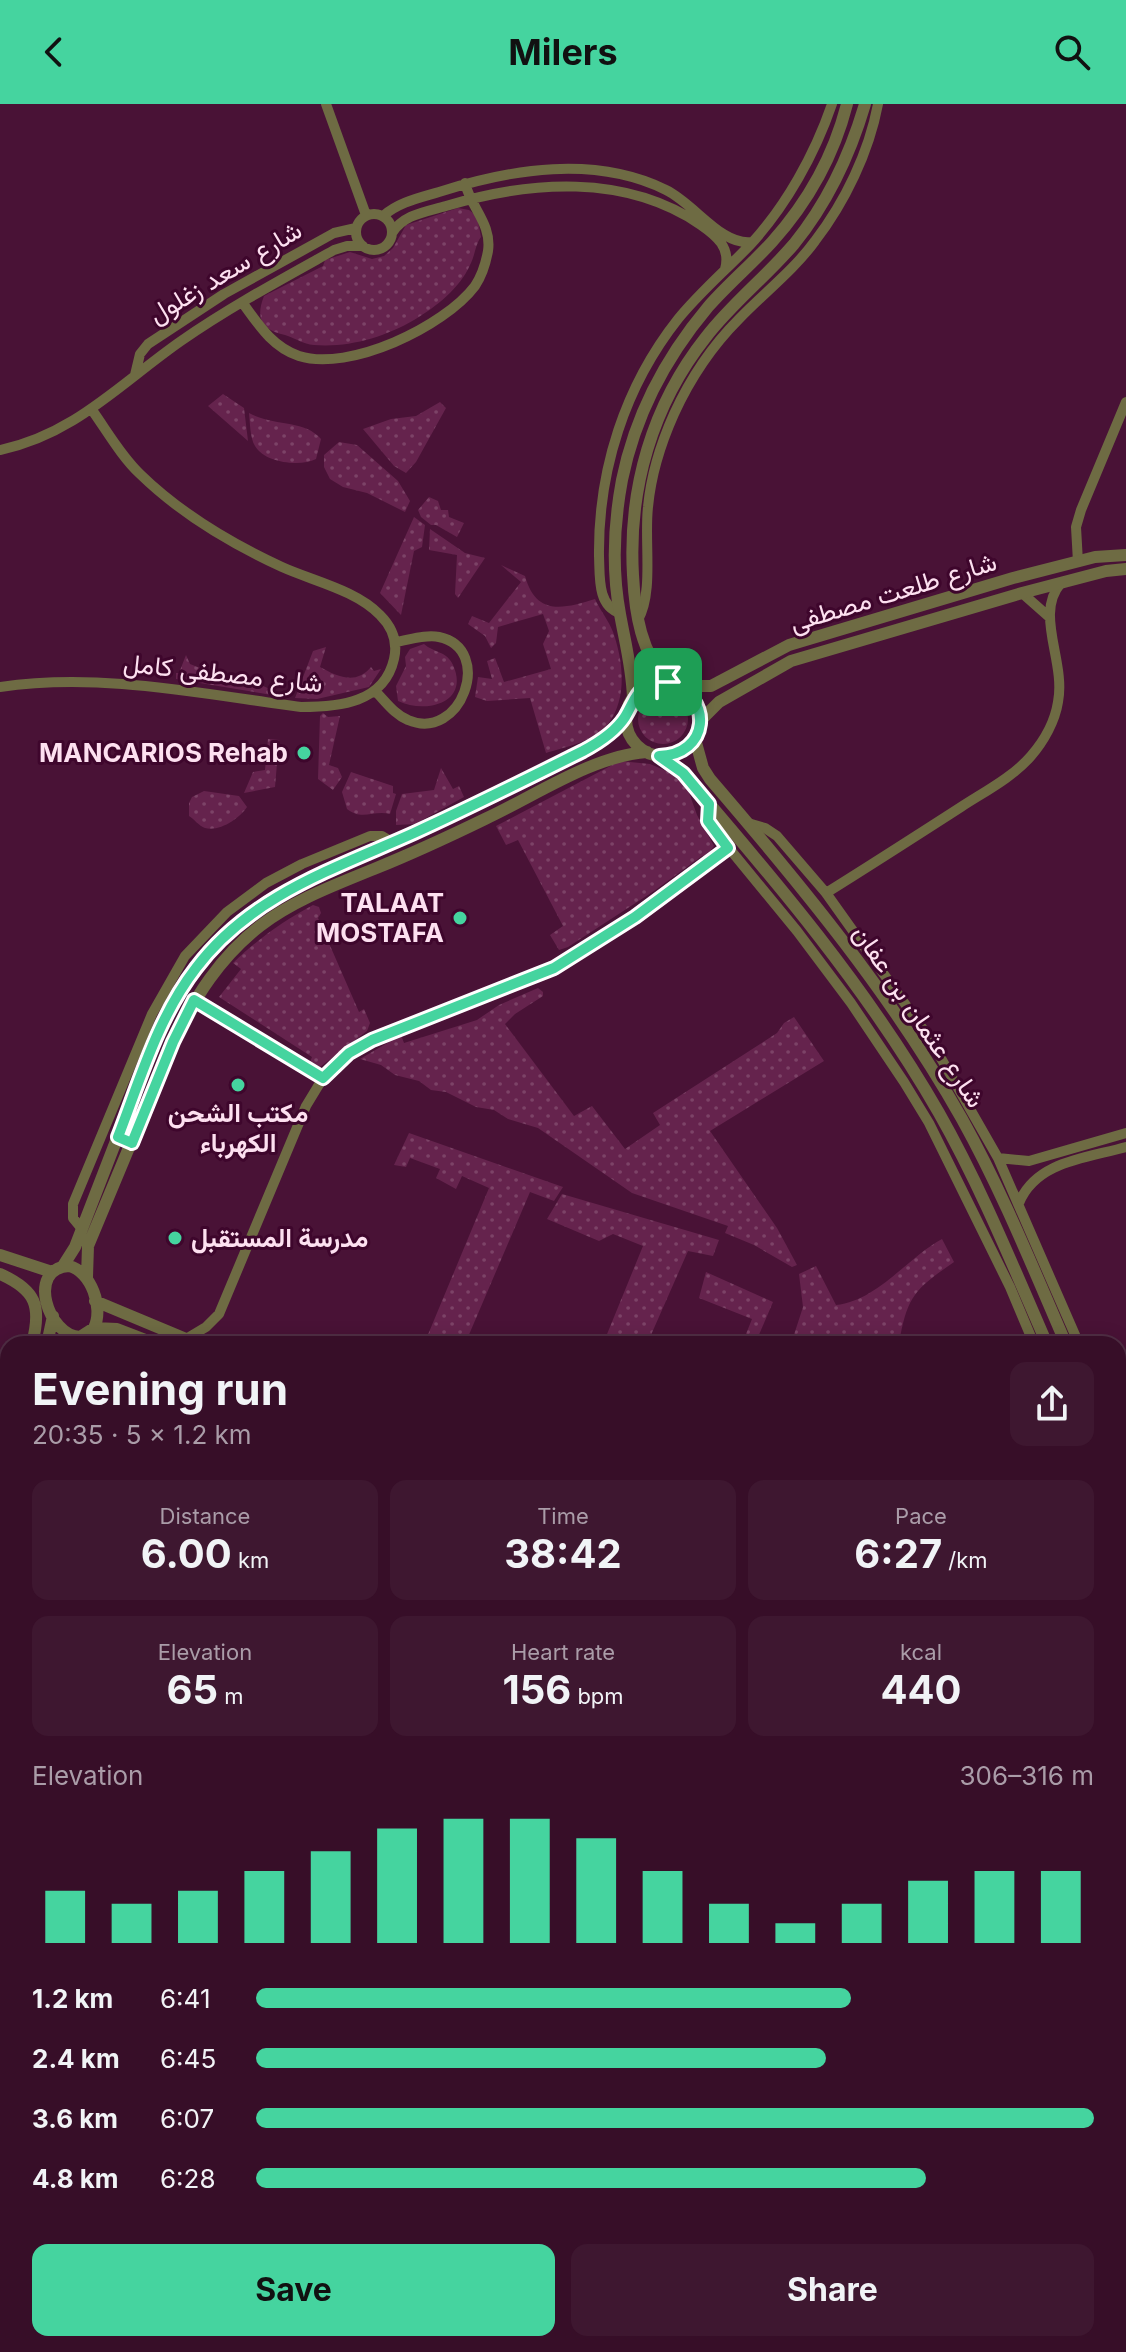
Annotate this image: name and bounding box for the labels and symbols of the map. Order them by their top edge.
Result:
street label: شارع سعد زغلول [143,214,308,332]
street label: شارع طلعت مصطفى [786,545,1001,641]
street label: شارع مصطفى كامل [122,647,324,701]
pin [634,648,702,716]
place label: MANCARIOS Rehab [39,737,288,768]
marker: MANCARIOS Rehab [295,744,313,762]
place label: TALAAT MOSTAFA [316,887,444,948]
marker: TALAAT MOSTAFA [451,909,469,927]
street label: شارع عثمان بن عفان [844,918,992,1115]
marker: مكتب الشحن الكهرباء [229,1076,247,1094]
place label: مكتب الشحن الكهرباء [168,1097,308,1159]
place label: مدرسة المستقبل [191,1222,368,1254]
marker: مدرسة المستقبل [166,1229,184,1247]

